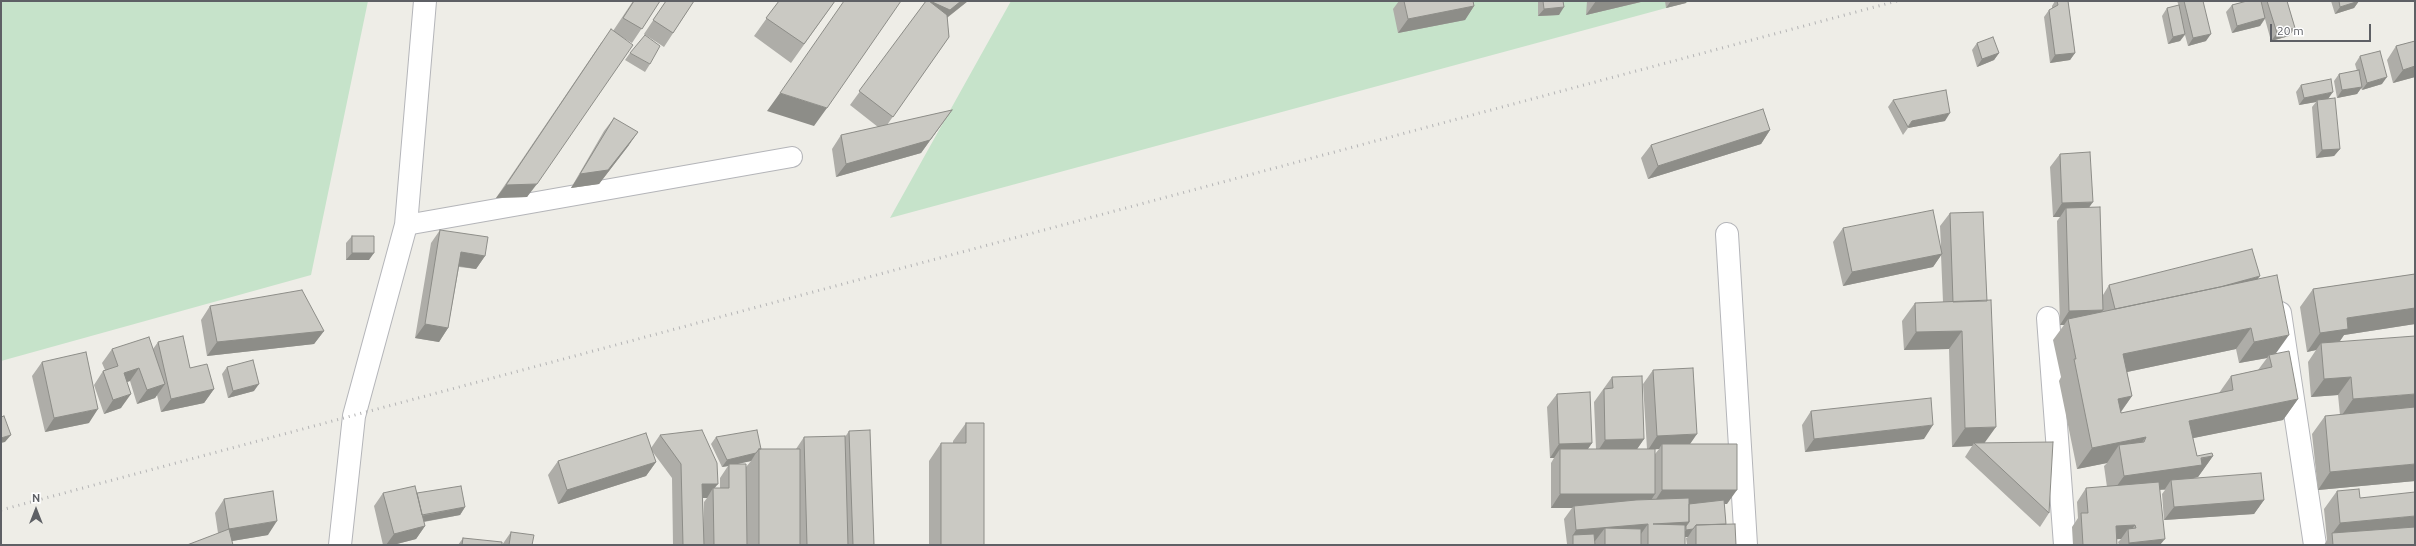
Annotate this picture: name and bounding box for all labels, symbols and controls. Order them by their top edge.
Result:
scale bar [2272,16,2373,42]
text: 20 m [2277,24,2304,37]
north arrow [16,490,56,530]
text: N [32,492,40,504]

